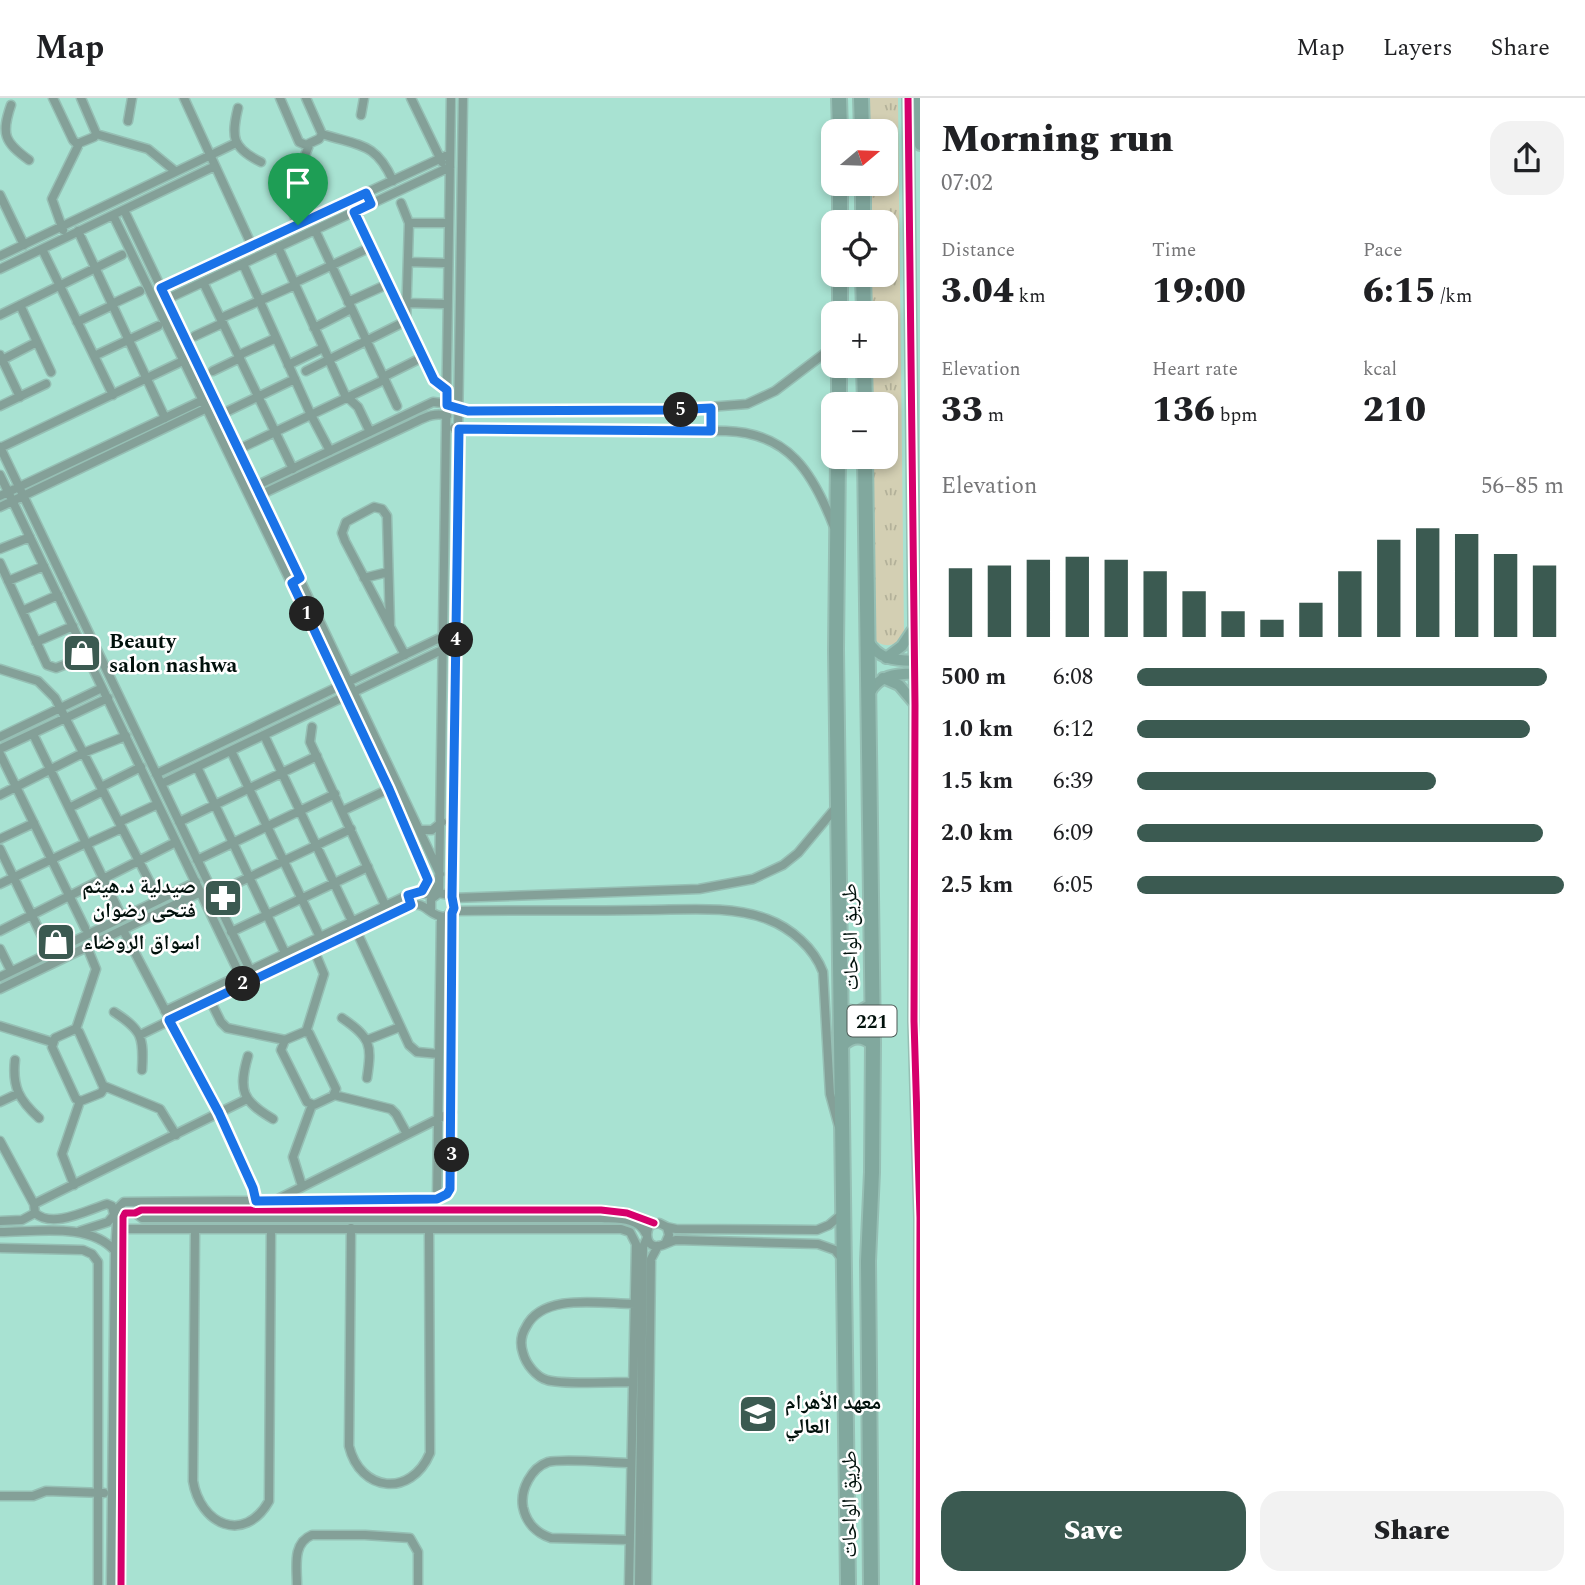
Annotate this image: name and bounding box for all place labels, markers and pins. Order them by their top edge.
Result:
pin [268,153,328,225]
pin: 5 [664,392,698,428]
pin: 1 [290,596,324,632]
pin: 4 [438,622,474,658]
place label: Beauty salon nashwa [109,626,238,682]
shop icon: Beauty salon nashwa [61,632,103,674]
place label: صيدلية د.هيثم فتحى رضوان [82,871,196,927]
pharmacy icon: صيدلية د.هيثم فتحى رضوان [202,877,244,919]
shop icon: اسواق الروضاء [35,921,77,963]
place label: اسواق الروضاء [83,927,200,959]
pin: 2 [226,966,260,1001]
pin: 3 [434,1138,470,1172]
place label: معهد الأهرام العالي [785,1387,881,1443]
school or university icon: معهد الأهرام العالي [737,1393,779,1435]

